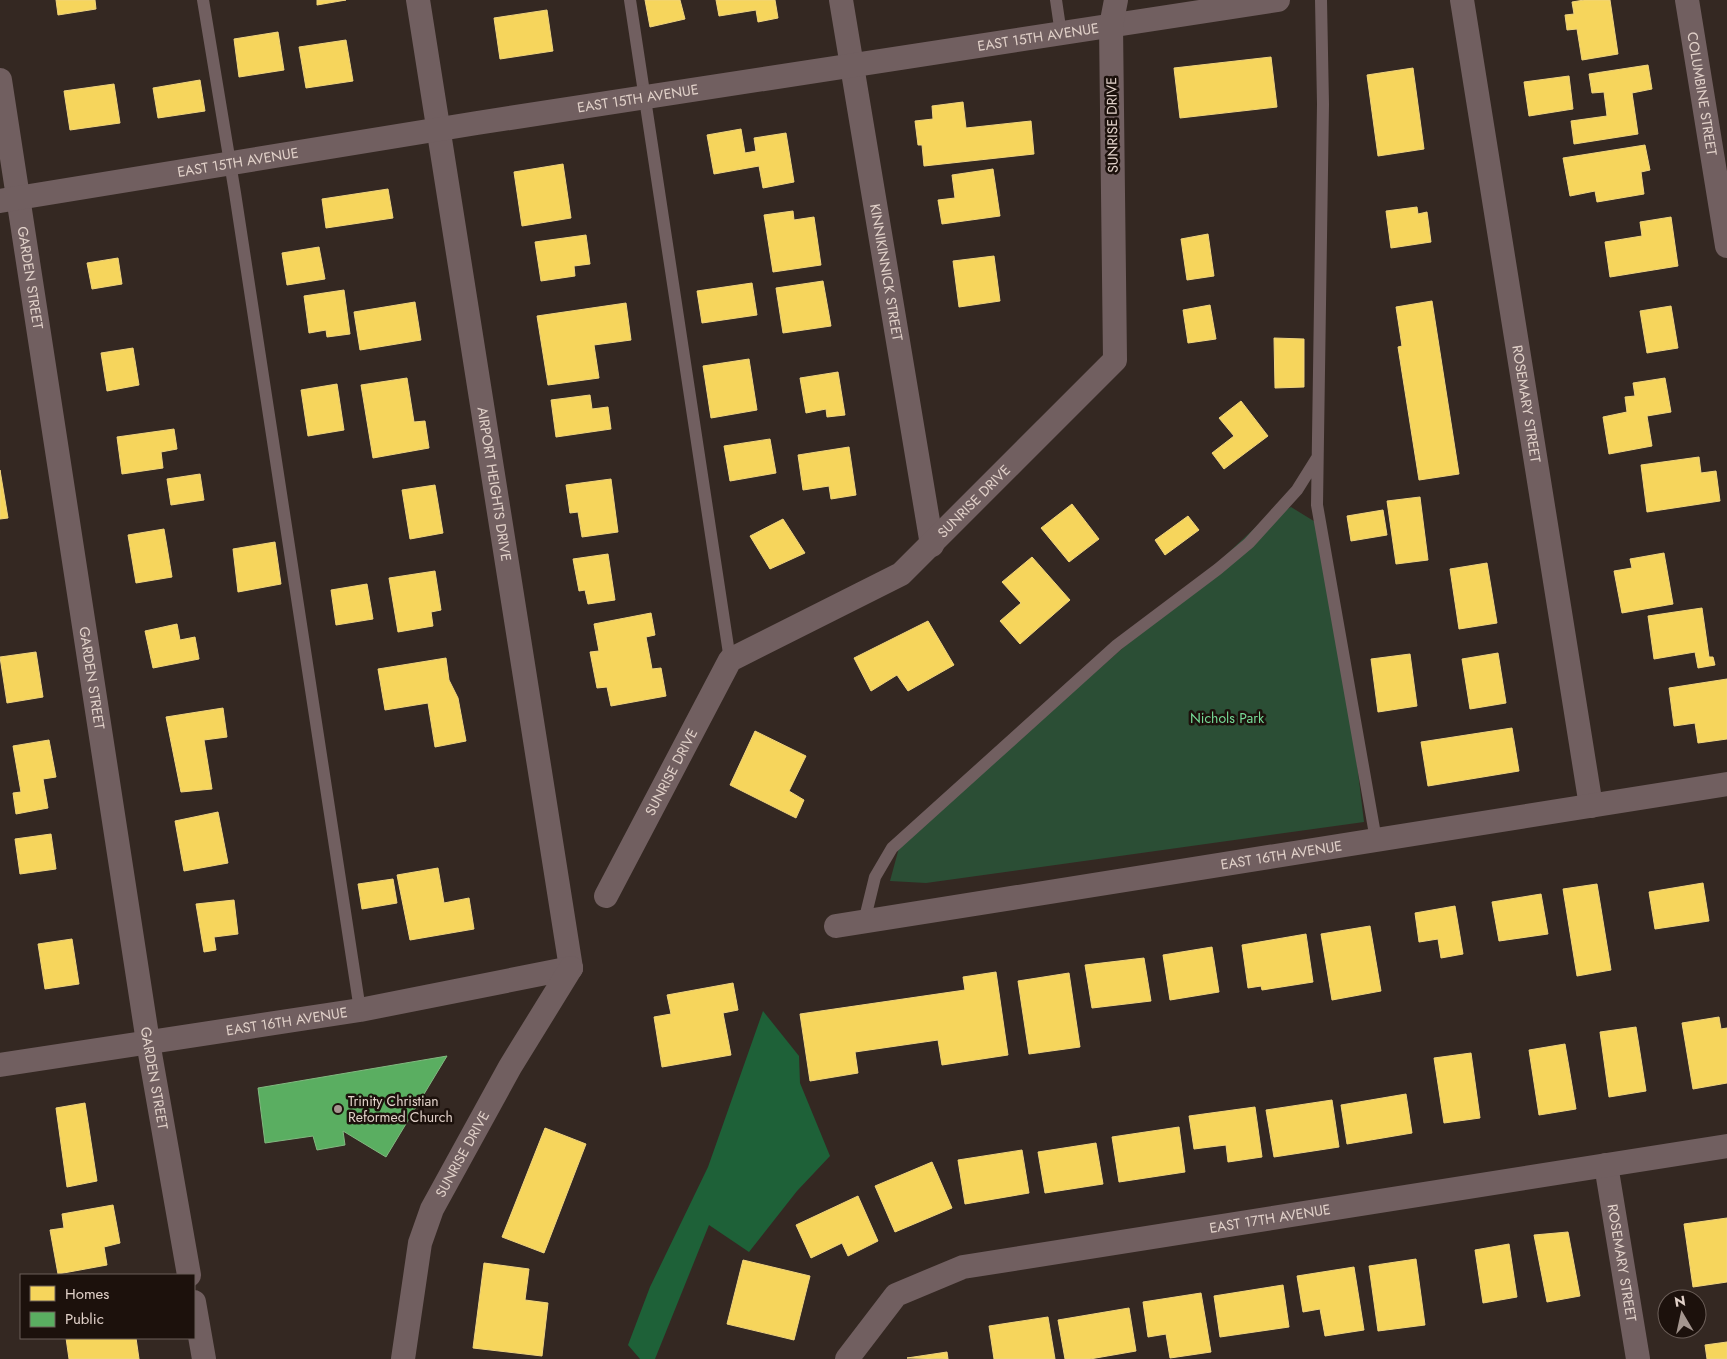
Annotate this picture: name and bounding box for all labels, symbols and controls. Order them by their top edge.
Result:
street label: EAST 15TH AVENUE [976,18,1100,56]
street label: COLUMBINE STREET [1682,30,1722,158]
street label: SUNRISE DRIVE [1101,77,1123,173]
street label: EAST 15TH AVENUE [576,79,700,117]
street label: EAST 15TH AVENUE [176,142,300,182]
street label: KINNIKINNICK STREET [865,202,908,343]
street label: GARDEN STREET [13,225,48,331]
street label: ROSEMARY STREET [1507,344,1546,465]
street label: AIRPORT HEIGHTS DRIVE [472,405,517,563]
street label: SUNRISE DRIVE [933,460,1015,542]
street label: GARDEN STREET [74,625,110,731]
park label: Nichols Park [1190,708,1265,728]
street label: SUNRISE DRIVE [640,725,702,819]
street label: EAST 16TH AVENUE [1219,835,1343,875]
street label: EAST 16TH AVENUE [225,1002,349,1040]
street label: GARDEN STREET [136,1025,173,1131]
place label: Trinity Christian Reformed Church [348,1091,453,1127]
marker: Trinity Christian Reformed Church [332,1103,344,1115]
street label: SUNRISE DRIVE [430,1107,494,1201]
street label: EAST 17TH AVENUE [1208,1199,1332,1238]
street label: ROSEMARY STREET [1603,1202,1642,1323]
legend [20,1274,195,1339]
text: Homes [65,1283,109,1305]
north arrow [1657,1289,1707,1339]
text: N [1673,1290,1687,1312]
text: Public [65,1308,104,1330]

